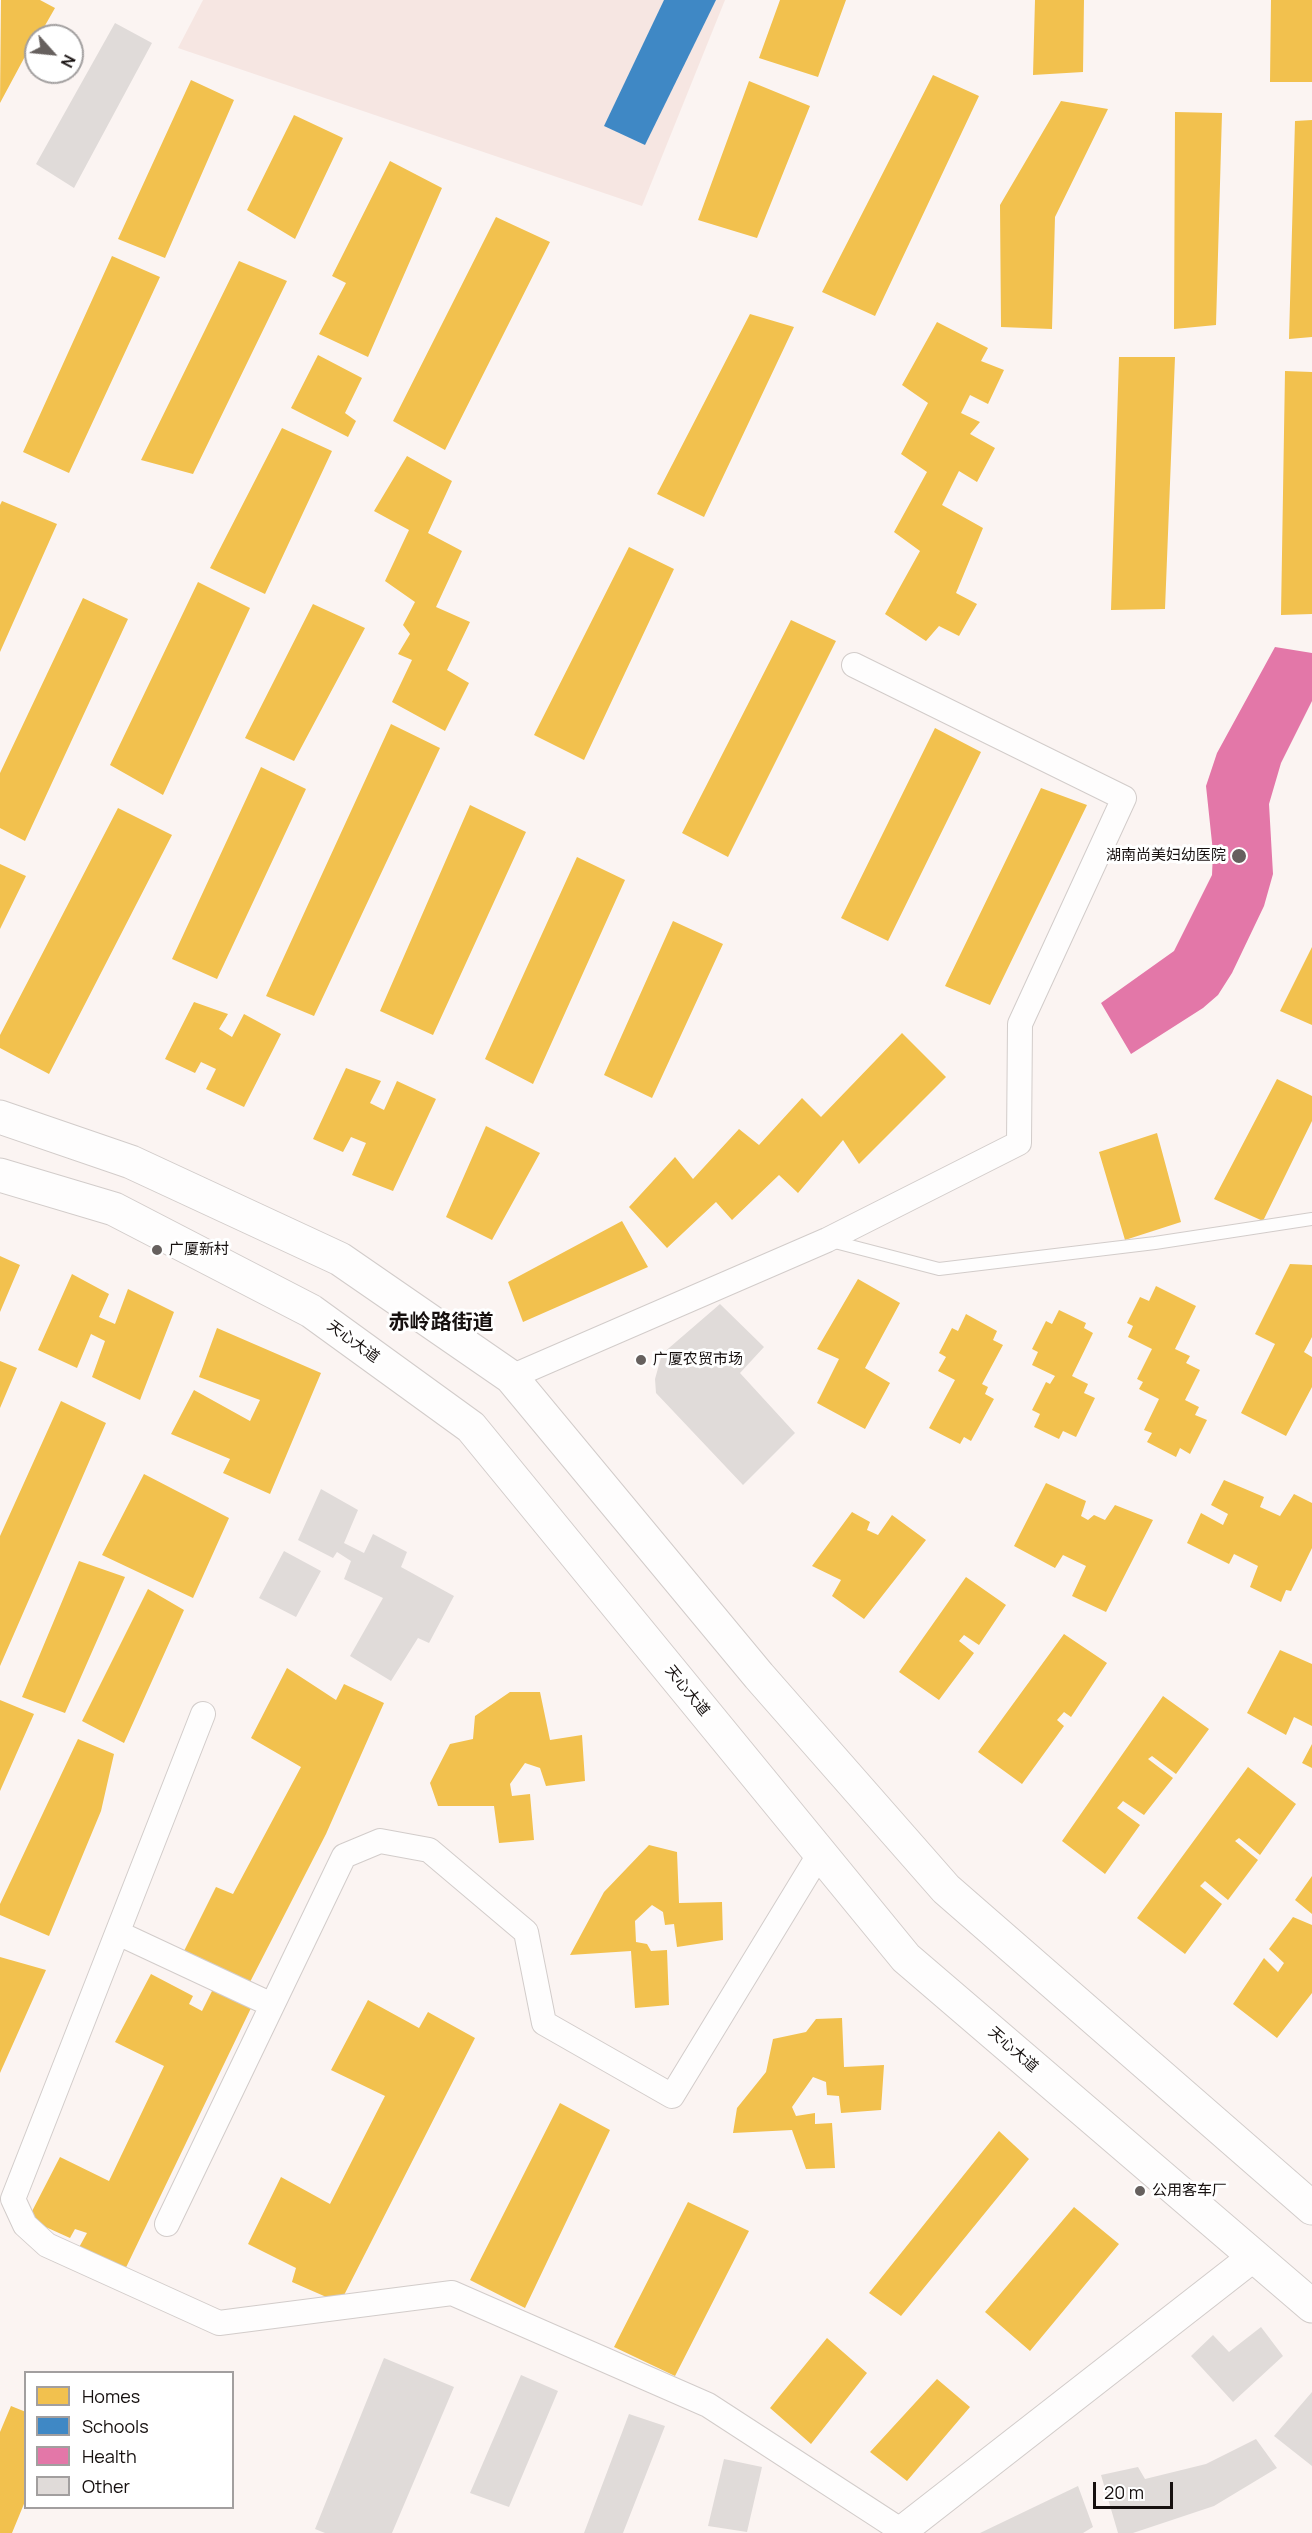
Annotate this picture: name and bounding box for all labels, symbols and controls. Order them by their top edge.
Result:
north arrow [24,24,84,84]
text: N [56,51,81,71]
place label: 湖南尚美妇幼医院 [1106,847,1226,865]
marker: 湖南尚美妇幼医院 [1230,847,1248,865]
place label: 广厦新村 [169,1241,229,1259]
marker: 广厦新村 [150,1243,164,1257]
district label: 赤岭路街道 [389,1310,493,1336]
street label: 天心大道 [323,1317,383,1367]
place label: 广厦农贸市场 [653,1351,743,1369]
marker: 广厦农贸市场 [634,1353,648,1367]
street label: 天心大道 [661,1662,713,1720]
street label: 天心大道 [984,2024,1042,2076]
place label: 公用客车厂 [1152,2182,1227,2200]
marker: 公用客车厂 [1133,2184,1147,2198]
legend [24,2371,234,2509]
text: Homes [82,2384,140,2408]
text: Schools [82,2414,149,2438]
text: Health [82,2444,137,2468]
scale bar [1096,2470,1176,2508]
text: Other [82,2474,130,2498]
text: 20 m [1104,2480,1144,2504]

